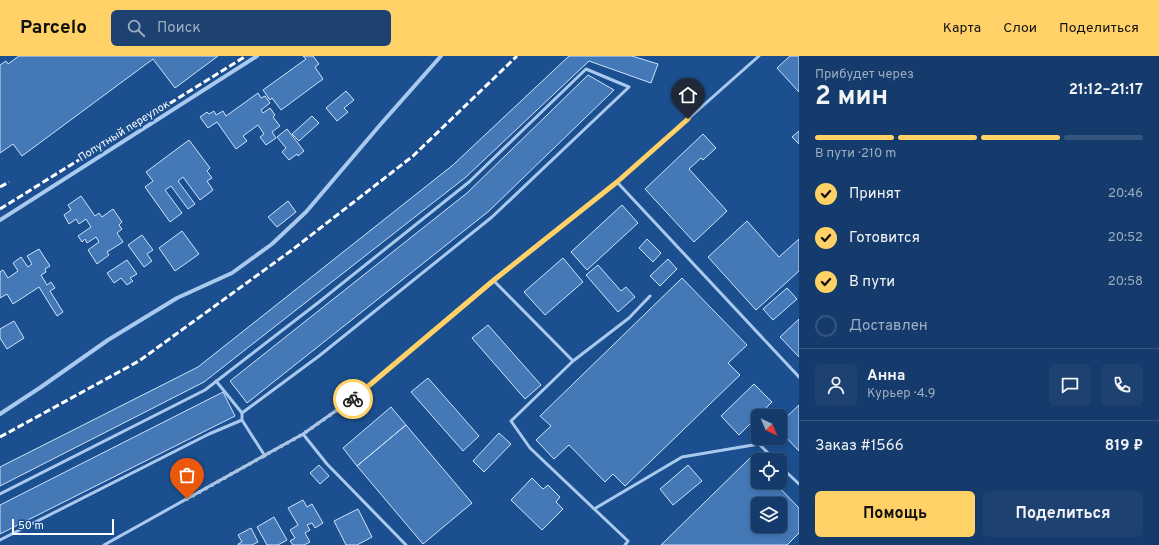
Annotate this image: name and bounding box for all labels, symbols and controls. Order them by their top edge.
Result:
search box [111,10,391,46]
text: Parcelo [20,16,87,40]
icon: search [125,17,147,39]
text: Поиск [157,19,201,38]
text: Карта [943,20,981,37]
text: Слои [1003,20,1037,37]
text: Поделиться [1059,20,1139,37]
text: Прибудет через [815,67,914,83]
pin [671,78,705,119]
text: 2 мин [815,81,888,114]
text: 21:12–21:17 [1069,81,1143,100]
icon: home [677,84,699,106]
street label: Попутный переулок [76,97,172,165]
text: В пути · 210 m [815,146,896,162]
icon: check [815,183,837,205]
text: Принят [849,185,901,204]
text: 20:46 [1108,186,1143,202]
icon: check [815,227,837,249]
text: Готовится [849,229,920,248]
text: 20:52 [1108,230,1143,246]
icon: check [815,271,837,293]
text: В пути [849,273,895,292]
text: 20:58 [1108,274,1143,290]
text: Доставлен [849,317,928,336]
button: person [815,364,857,406]
button: chat [1049,364,1091,406]
button: phone [1101,364,1143,406]
text: Анна [867,367,905,386]
courier [333,379,373,419]
text: Курьер · 4.9 [867,386,936,402]
icon: bike [342,388,364,410]
north arrow [751,409,787,445]
map controls [751,409,787,533]
text: Заказ #1566 [815,437,904,456]
text: 819 ₽ [1105,437,1143,456]
button: locate [751,453,787,489]
pin [170,458,204,499]
icon: bag [176,464,198,486]
button: Помощь [815,491,975,537]
button: Поделиться [983,491,1143,537]
button: layers [751,497,787,533]
scale bar [12,517,114,536]
text: 50 m [18,519,44,533]

